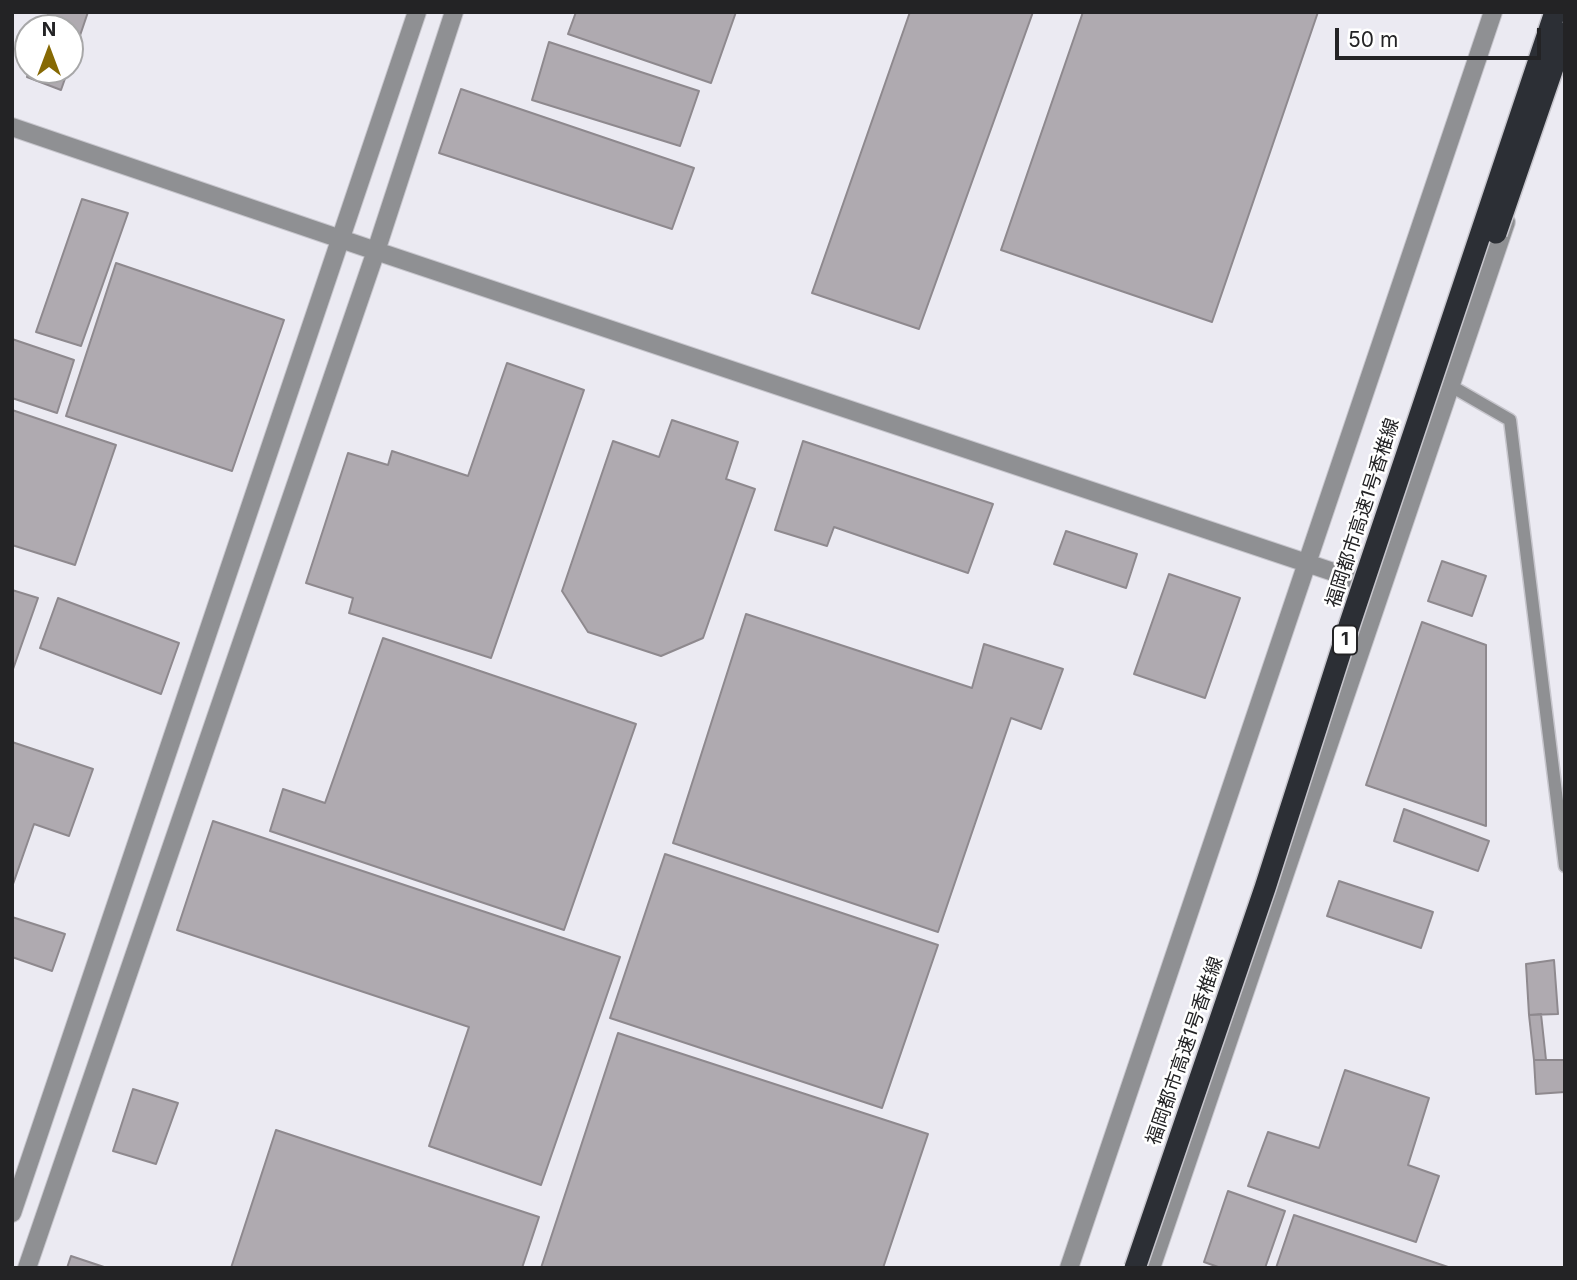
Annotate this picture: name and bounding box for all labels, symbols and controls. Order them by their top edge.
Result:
north arrow [14,14,84,84]
scale bar [1339,14,1546,58]
text: N [42,18,56,41]
text: 50 m [1348,27,1398,52]
street label: 福岡都市高速1号香椎線 [1322,415,1404,611]
road number: 1 [1333,626,1357,654]
street label: 福岡都市高速1号香椎線 [1142,954,1228,1148]

